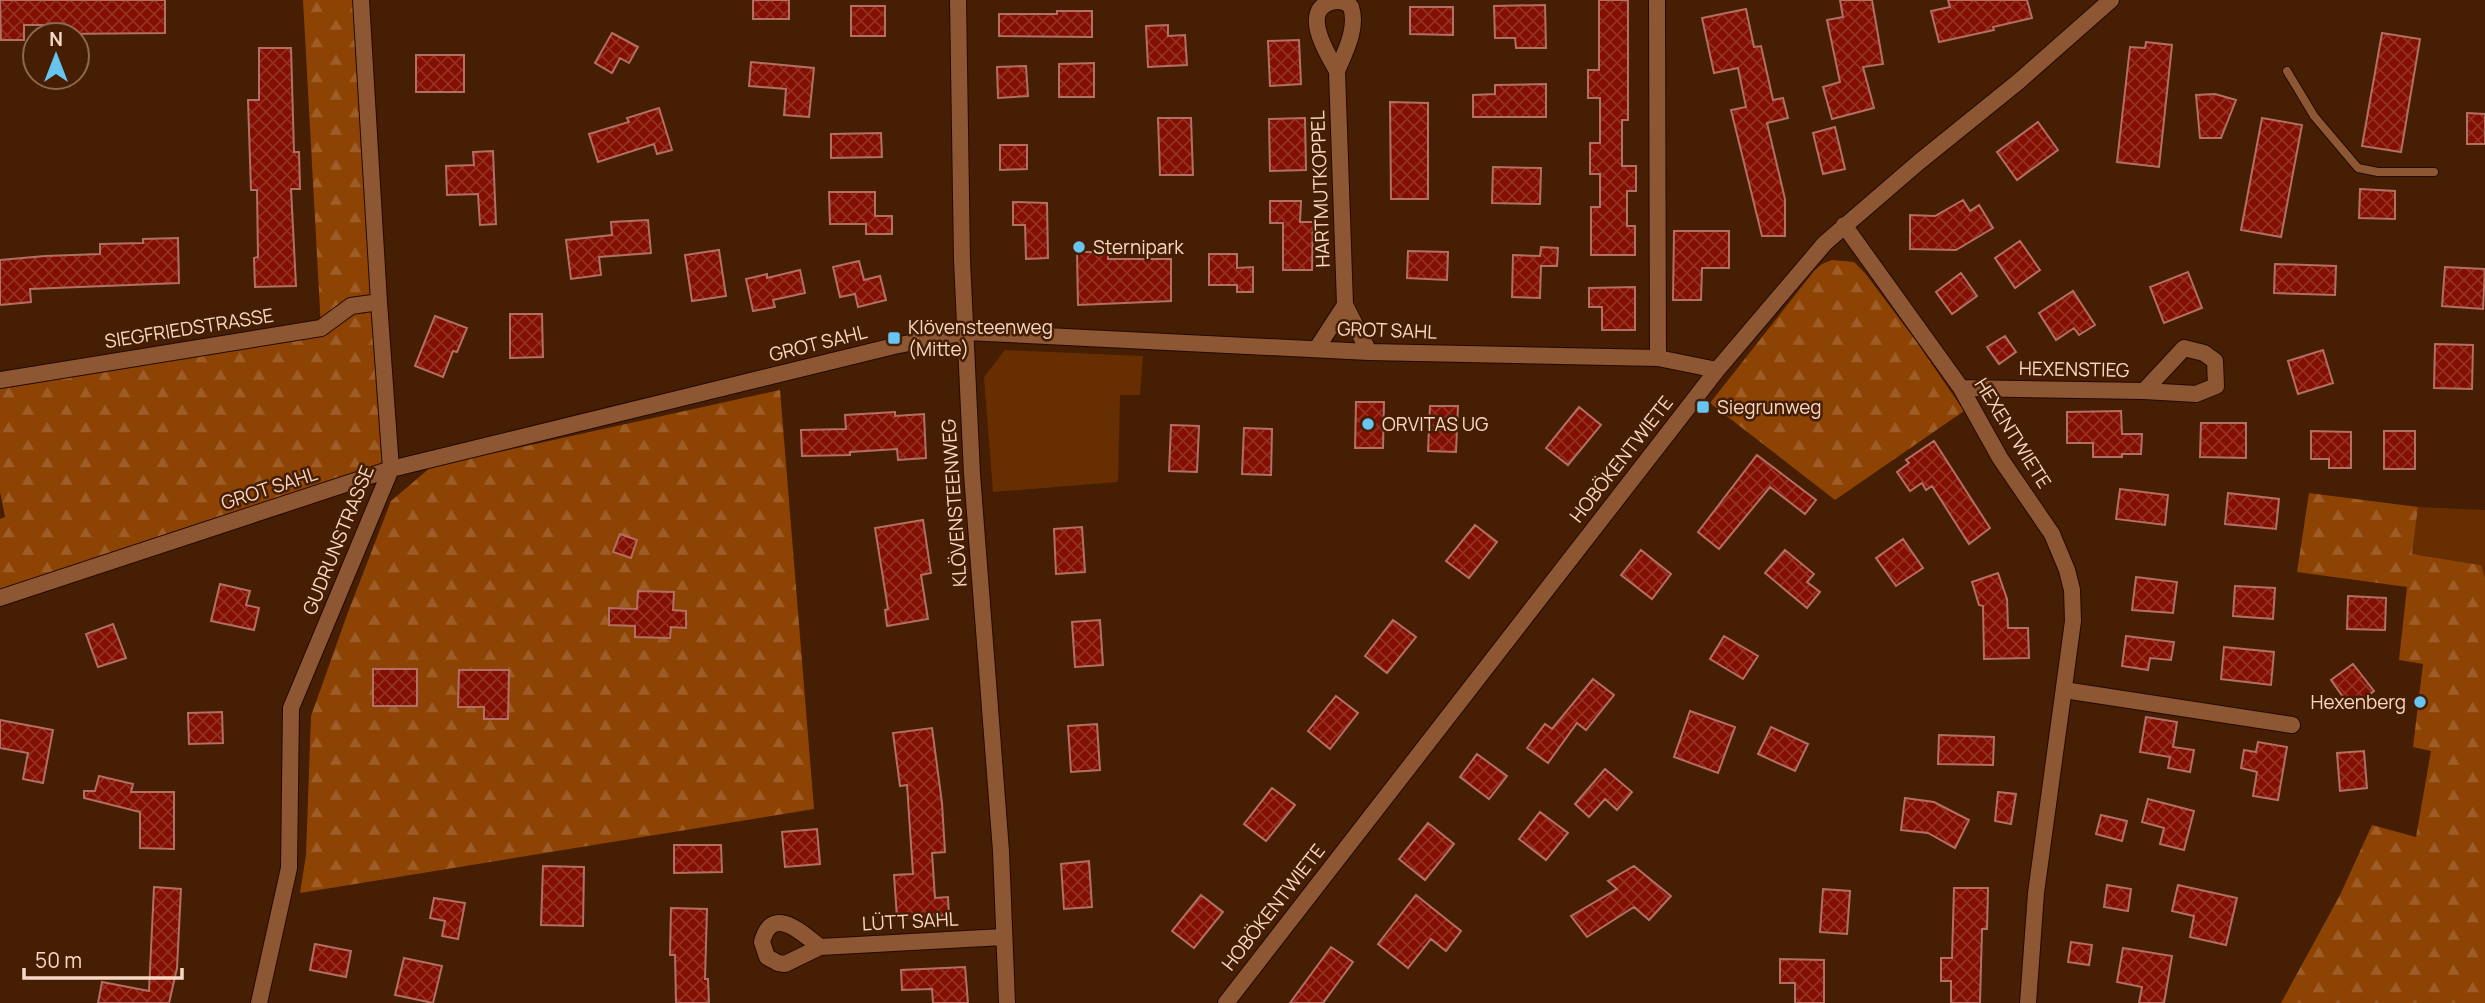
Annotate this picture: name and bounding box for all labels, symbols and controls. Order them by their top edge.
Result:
north arrow [21,21,91,91]
text: N [49,26,63,52]
street label: HARTMUTKOPPEL [1304,110,1336,268]
place label: Sternipark [1093,234,1184,260]
marker: Sternipark [1071,239,1087,255]
street label: SIEGFRIEDSTRASSE [103,302,275,354]
place label: Klövensteenweg (Mitte) [908,314,1053,362]
street label: GROT SAHL [1337,315,1438,345]
street label: GROT SAHL [766,318,870,368]
marker: Klövensteenweg (Mitte) [886,330,902,346]
street label: HEXENSTIEG [2019,355,2129,383]
street label: HEXENTWIETE [1969,373,2057,493]
street label: HOBÖKENTWIETE [1563,390,1679,528]
place label: Siegrunweg [1717,394,1821,420]
marker: Siegrunweg [1695,399,1711,415]
place label: ORVITAS UG [1382,411,1489,437]
marker: ORVITAS UG [1360,416,1376,432]
street label: KLÖVENSTEENWEG [935,418,973,588]
street label: GROT SAHL [218,460,321,516]
street label: GUDRUNSTRASSE [296,461,380,619]
place label: Hexenberg [2310,689,2406,715]
marker: Hexenberg [2412,694,2428,710]
street label: HOBÖKENTWIETE [1215,838,1331,976]
street label: LÜTT SAHL [861,905,959,937]
scale bar [24,936,182,980]
text: 50 m [35,946,82,974]

